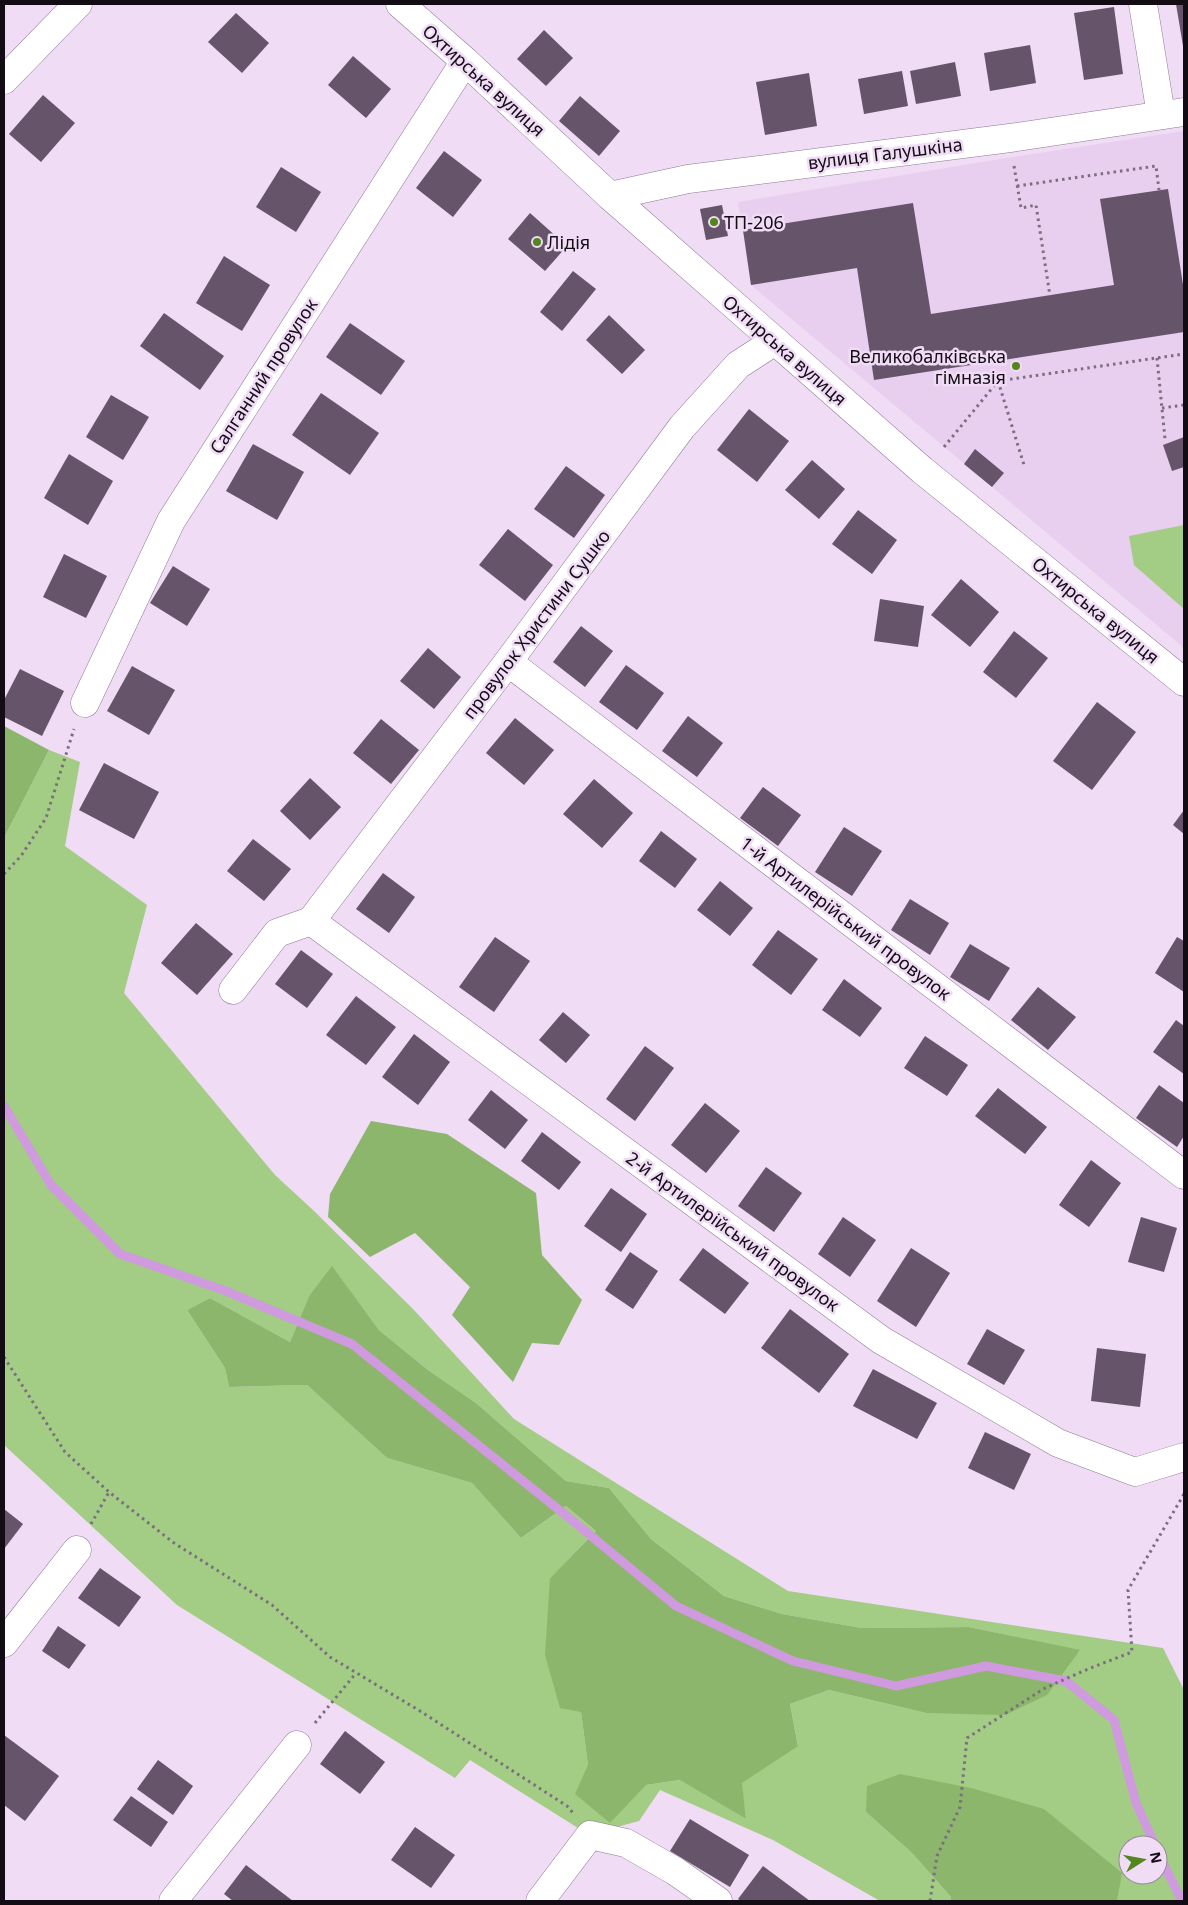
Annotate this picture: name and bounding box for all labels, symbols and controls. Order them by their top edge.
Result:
street label: Охтирська вулиця [418,19,550,141]
street label: вулиця Галушкіна [806,132,964,174]
place label: ТП-206 [724,210,784,234]
marker: ТП-206 [708,216,720,228]
place label: Лідія [547,230,590,254]
marker: Лідія [531,236,543,248]
street label: Охтирська вулиця [718,289,852,411]
street label: Салганний провулок [204,293,323,458]
place label: Великобалківська гімназія [849,344,1006,389]
marker: Великобалківська гімназія [1010,360,1022,372]
street label: провулок Христини Сушко [457,525,615,723]
street label: Охтирська вулиця [1027,551,1165,669]
street label: 1-й Артилерійський провулок [736,831,957,1005]
street label: 2-й Артилерійський провулок [622,1146,845,1317]
north arrow [1118,1835,1168,1885]
text: N [1146,1850,1167,1865]

